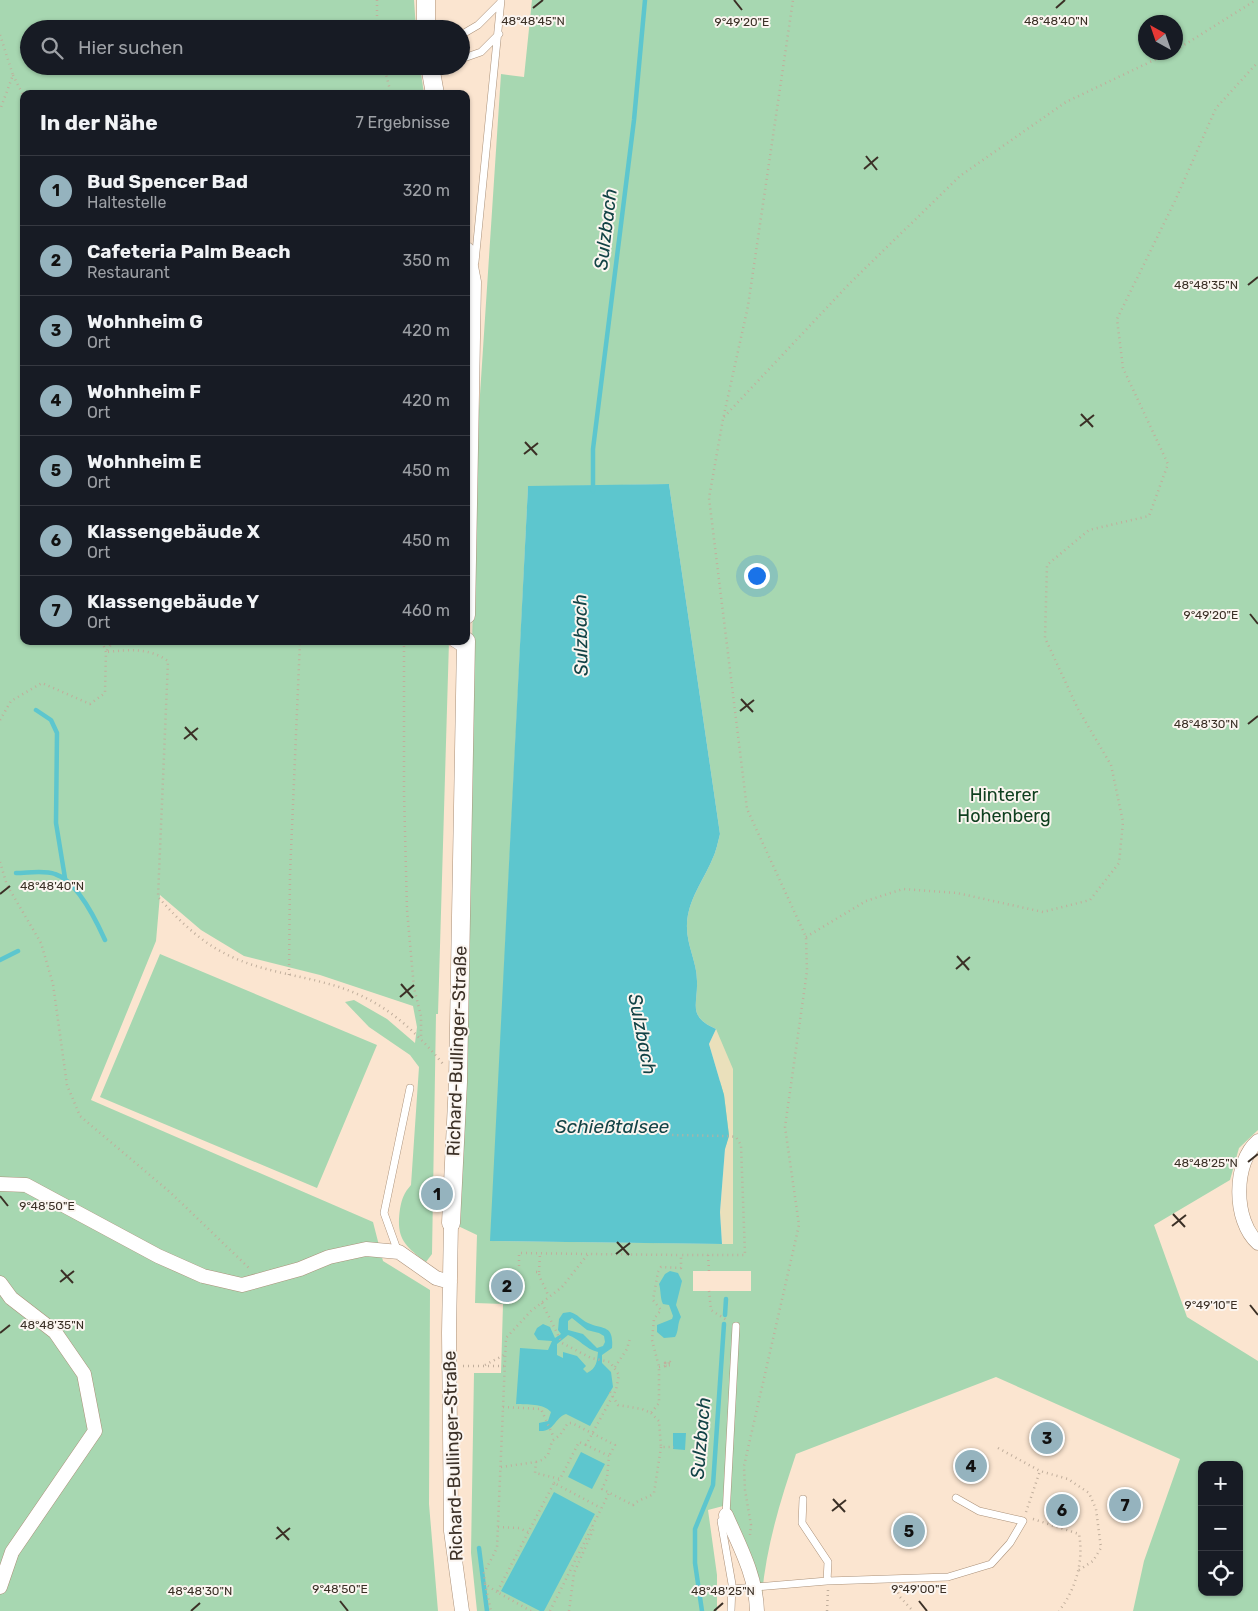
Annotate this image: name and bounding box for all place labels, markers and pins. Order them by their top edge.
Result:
pin: 1 [421,1175,453,1213]
pin: 2 [491,1267,523,1305]
pin: 3 [1031,1419,1063,1457]
pin: 4 [955,1447,987,1485]
pin: 7 [1109,1486,1141,1524]
pin: 6 [1046,1491,1078,1529]
pin: 5 [893,1512,925,1550]

